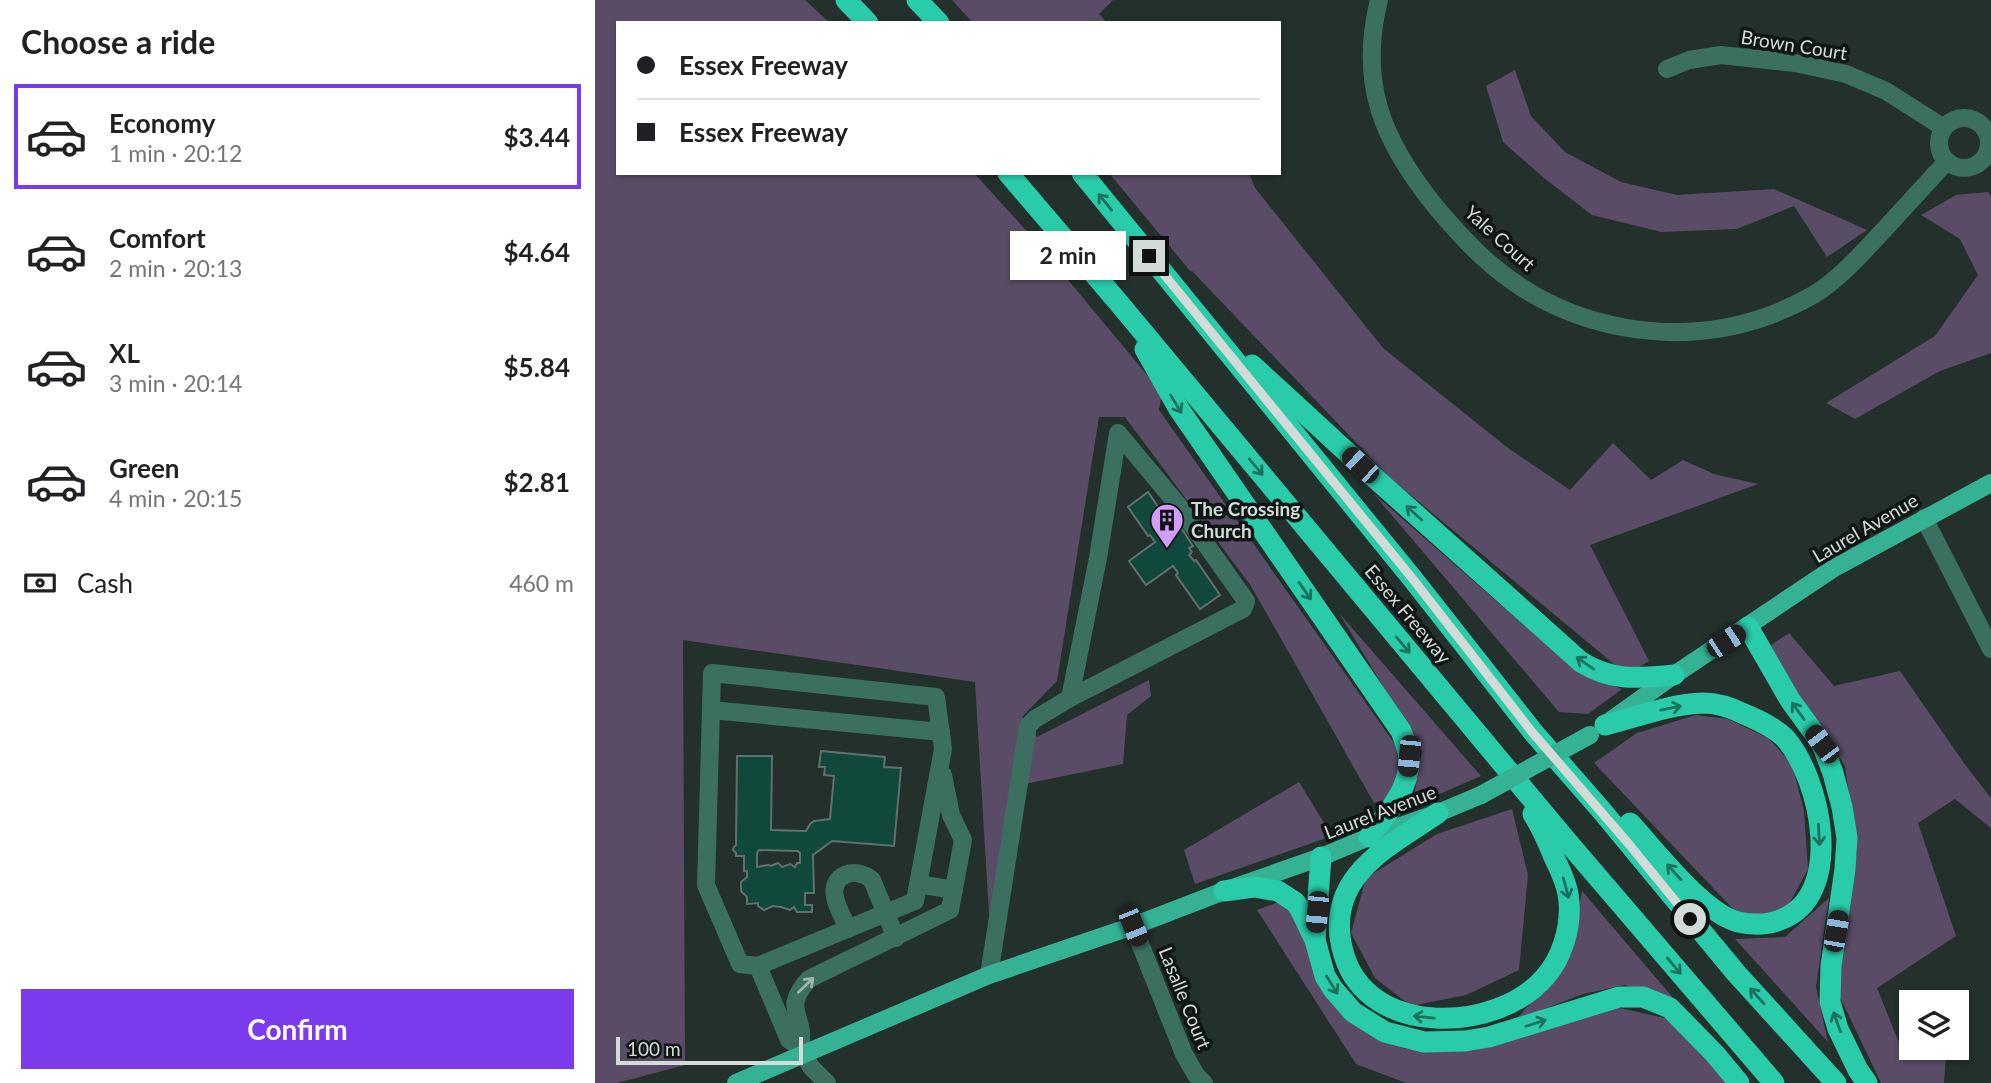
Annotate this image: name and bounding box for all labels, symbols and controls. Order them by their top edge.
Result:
text: Choose a ride [21,22,215,61]
street label: Brown Court [1739,25,1849,64]
text: Essex Freeway [679,49,848,81]
icon: car [25,105,88,168]
text: Economy [109,107,215,139]
text: Essex Freeway [679,116,848,148]
text: $3.44 [504,121,570,153]
text: 1 min · 20:12 [109,139,242,167]
one-way arrow [1098,193,1113,211]
street label: Yale Court [1461,200,1540,275]
icon: car [25,220,88,283]
text: Comfort [109,222,206,254]
callout: 2 min [1009,232,1125,280]
text: $4.64 [504,236,570,268]
route end [1133,240,1165,272]
text: 2 min [1039,241,1097,269]
text: 2 min · 20:13 [109,254,242,282]
icon: car [25,335,88,398]
text: XL [109,337,140,369]
text: $5.84 [504,351,570,383]
text: 3 min · 20:14 [109,369,242,397]
one-way arrow [1170,393,1184,413]
car [1338,443,1383,487]
icon: car [25,450,88,513]
text: Green [109,452,179,484]
one-way arrow [1248,458,1264,476]
text: $2.81 [504,466,570,498]
text: 4 min · 20:15 [109,484,242,512]
street label: Laurel Avenue [1808,488,1922,567]
place label: The Crossing Church [1191,497,1300,542]
building icon: The Crossing Church [1148,501,1186,550]
one-way arrow [1406,505,1423,522]
street label: Essex Freeway [1360,560,1456,668]
icon: cash [21,564,59,602]
text: Cash [77,567,133,599]
text: 460 m [509,569,574,597]
one-way arrow [1298,581,1312,600]
car [1703,621,1750,661]
one-way arrow [1395,635,1411,653]
one-way arrow [1576,656,1595,670]
one-way arrow [1659,701,1682,715]
one-way arrow [1790,702,1805,721]
car [1801,721,1844,767]
car [1397,734,1422,778]
street label: Laurel Avenue [1321,780,1439,843]
one-way arrow [1813,823,1826,846]
one-way arrow [1666,863,1682,881]
one-way arrow [1560,876,1573,899]
car [1305,890,1330,934]
car [1116,903,1151,949]
route start [1674,903,1706,935]
car [1823,908,1850,954]
street label: Lasalle Court [1155,943,1216,1053]
one-way arrow [1666,957,1682,975]
one-way arrow [1324,975,1339,994]
one-way arrow [797,977,815,994]
one-way arrow [1749,987,1765,1005]
button: Confirm [21,989,574,1069]
map controls [1899,990,1969,1060]
button: layers [1899,990,1969,1060]
one-way arrow [1413,1010,1436,1023]
one-way arrow [1830,1012,1842,1034]
one-way arrow [1525,1015,1547,1028]
scale bar [616,1034,803,1066]
text: 100 m [627,1037,681,1060]

